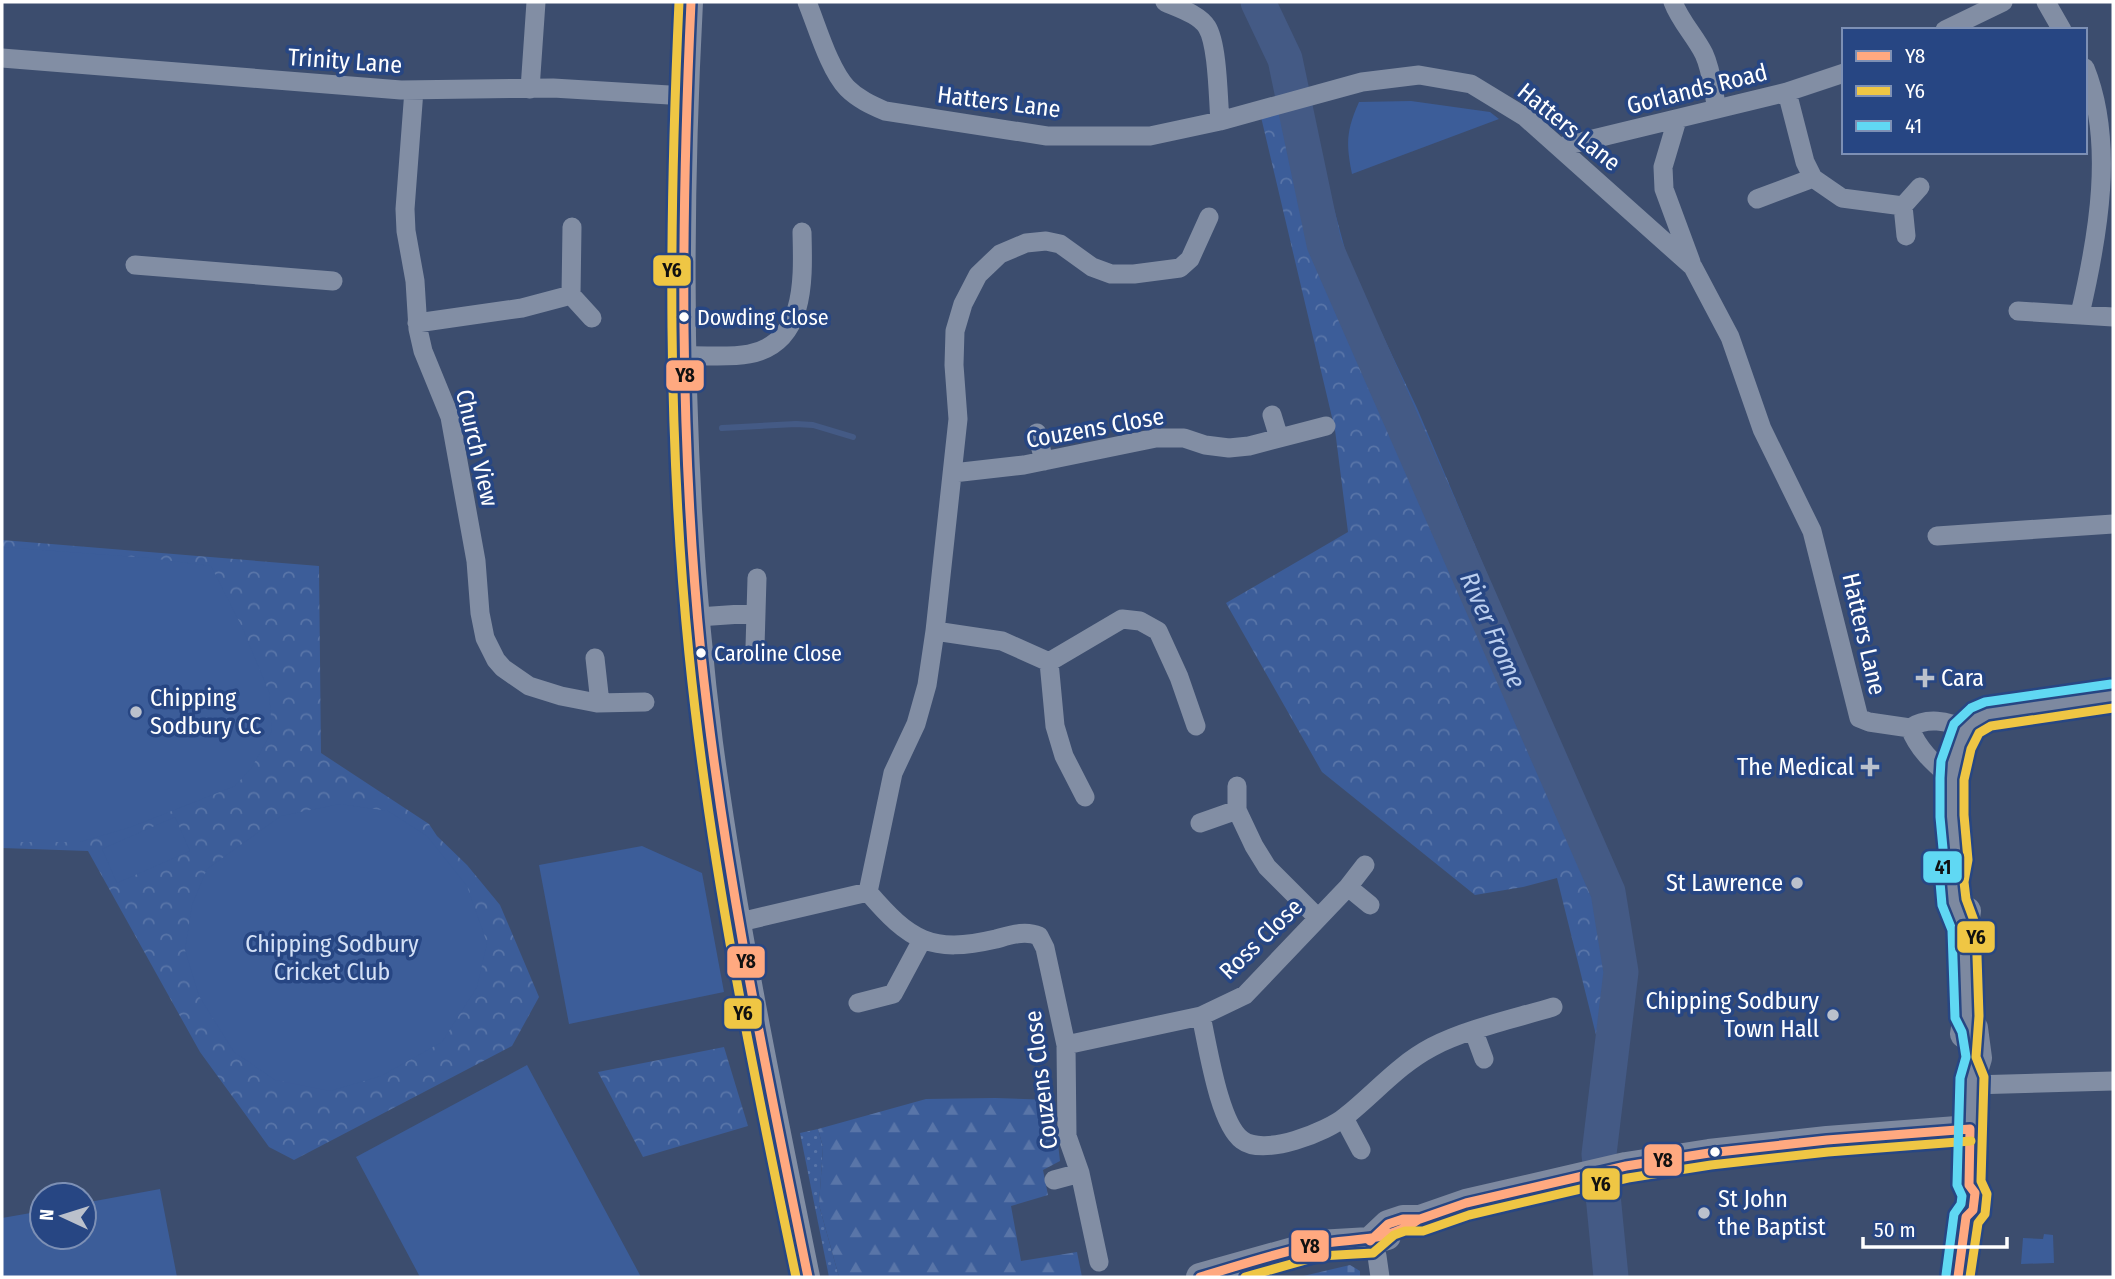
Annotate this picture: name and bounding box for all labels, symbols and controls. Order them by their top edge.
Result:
legend [1842,28,2087,154]
street label: Trinity Lane [287,43,403,79]
text: Y8 [1905,43,1925,69]
street label: Gorlands Road [1624,58,1770,120]
street label: Hatters Lane [1512,77,1626,177]
text: Y6 [1905,78,1925,104]
street label: Hatters Lane [936,81,1062,123]
text: 41 [1905,113,1922,139]
line badge: Y6 [652,254,692,287]
text: Y6 [661,259,682,282]
place label: Dowding Close [697,304,829,331]
marker: Dowding Close [677,310,691,324]
line badge: Y8 [665,359,705,392]
text: Y8 [674,364,695,387]
street label: Church View [450,387,504,510]
street label: Couzens Close [1024,402,1166,454]
water label: River Frome [1453,567,1532,693]
street label: Hatters Lane [1836,570,1892,698]
place label: Caroline Close [714,640,842,667]
marker: Caroline Close [694,646,708,660]
place label: Cara [1941,664,1984,692]
marker: Cara [1915,668,1935,688]
place label: Chipping Sodbury CC [150,684,261,740]
marker: Chipping Sodbury CC [128,704,144,720]
place label: The Medical [1737,753,1854,781]
marker: The Medical [1860,757,1880,777]
line badge: 41 [1922,850,1963,884]
text: 41 [1935,856,1951,879]
place label: St Lawrence [1666,869,1783,897]
marker: St Lawrence [1789,875,1805,891]
street label: Ross Close [1214,893,1308,985]
line badge: Y6 [1956,920,1996,954]
text: Y6 [1965,926,1986,949]
park label: Chipping Sodbury Cricket Club [245,930,419,986]
line badge: Y8 [726,945,766,979]
text: Y8 [735,950,756,973]
place label: Chipping Sodbury Town Hall [1645,987,1819,1043]
line badge: Y6 [723,997,763,1030]
text: Y6 [732,1002,753,1025]
marker: Chipping Sodbury Town Hall [1825,1007,1841,1023]
street label: Couzens Close [1019,1009,1063,1151]
line badge: Y8 [1643,1143,1683,1177]
unlabelled marker [1708,1145,1722,1159]
text: Y8 [1652,1149,1673,1172]
line badge: Y6 [1581,1167,1621,1201]
text: Y6 [1590,1173,1611,1196]
north arrow [28,1181,98,1251]
place label: St John the Baptist [1718,1185,1826,1241]
marker: St John the Baptist [1696,1205,1712,1221]
scale bar [1863,1206,2007,1250]
text: N [35,1208,58,1221]
text: 50 m [1874,1217,1916,1243]
line badge: Y8 [1290,1229,1330,1263]
text: Y8 [1299,1235,1320,1258]

